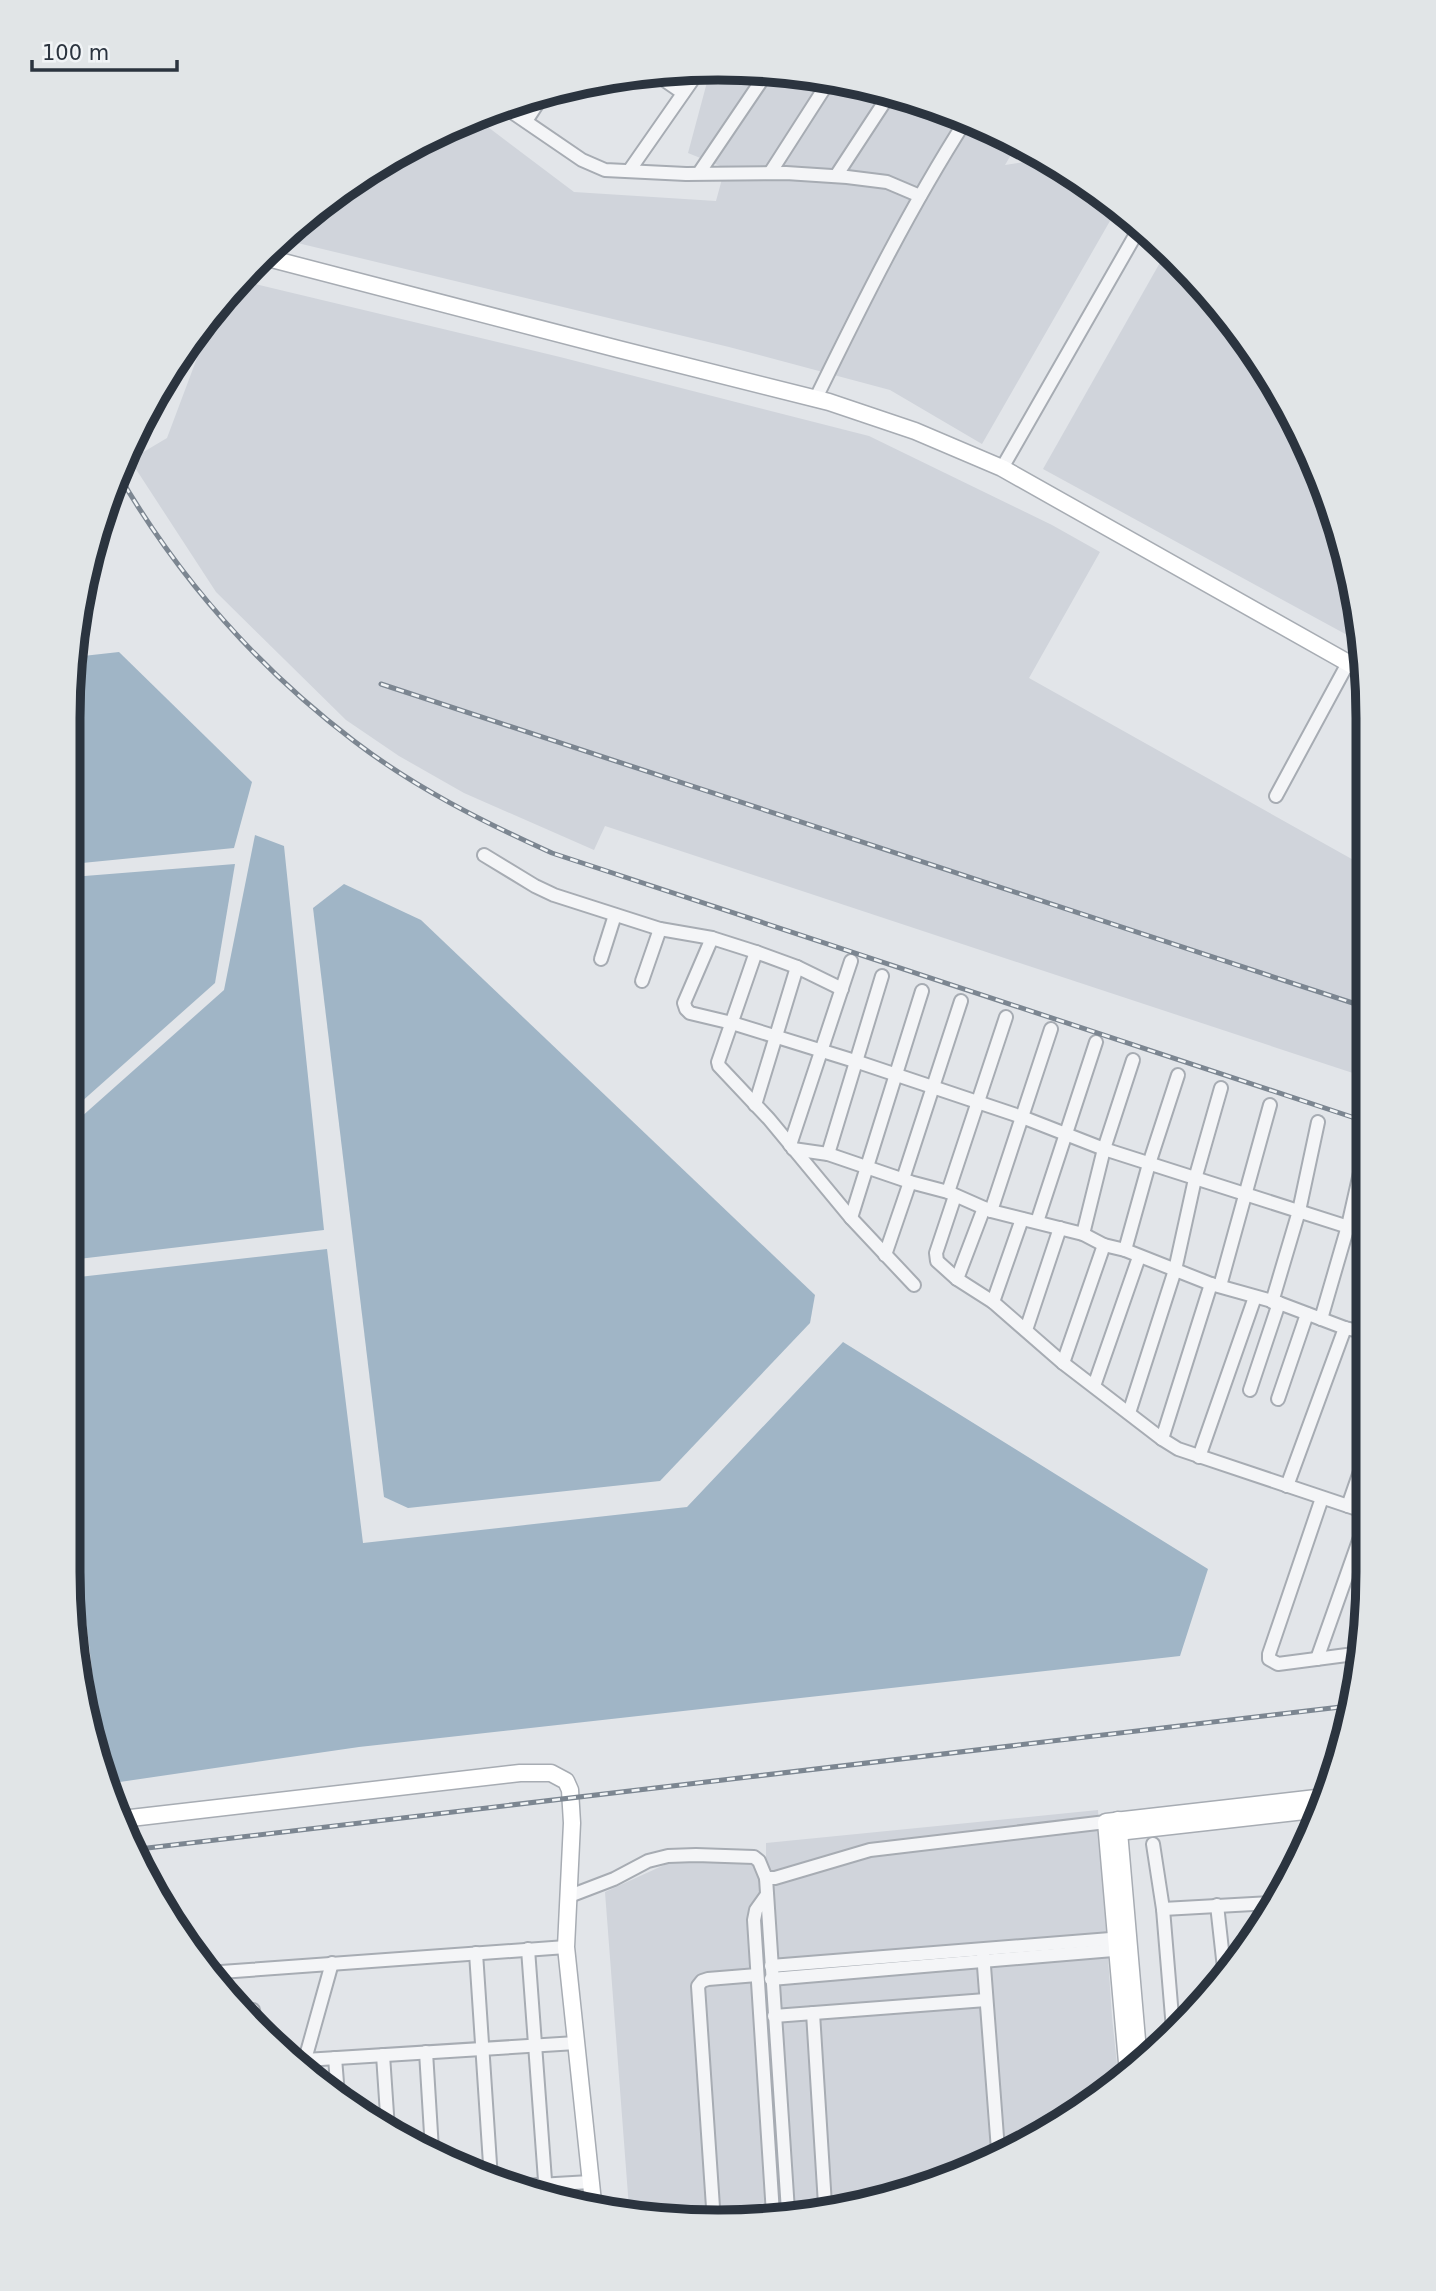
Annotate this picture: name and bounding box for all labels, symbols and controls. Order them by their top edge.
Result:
scale bar [32,28,177,72]
text: 100 m [42,41,109,65]

